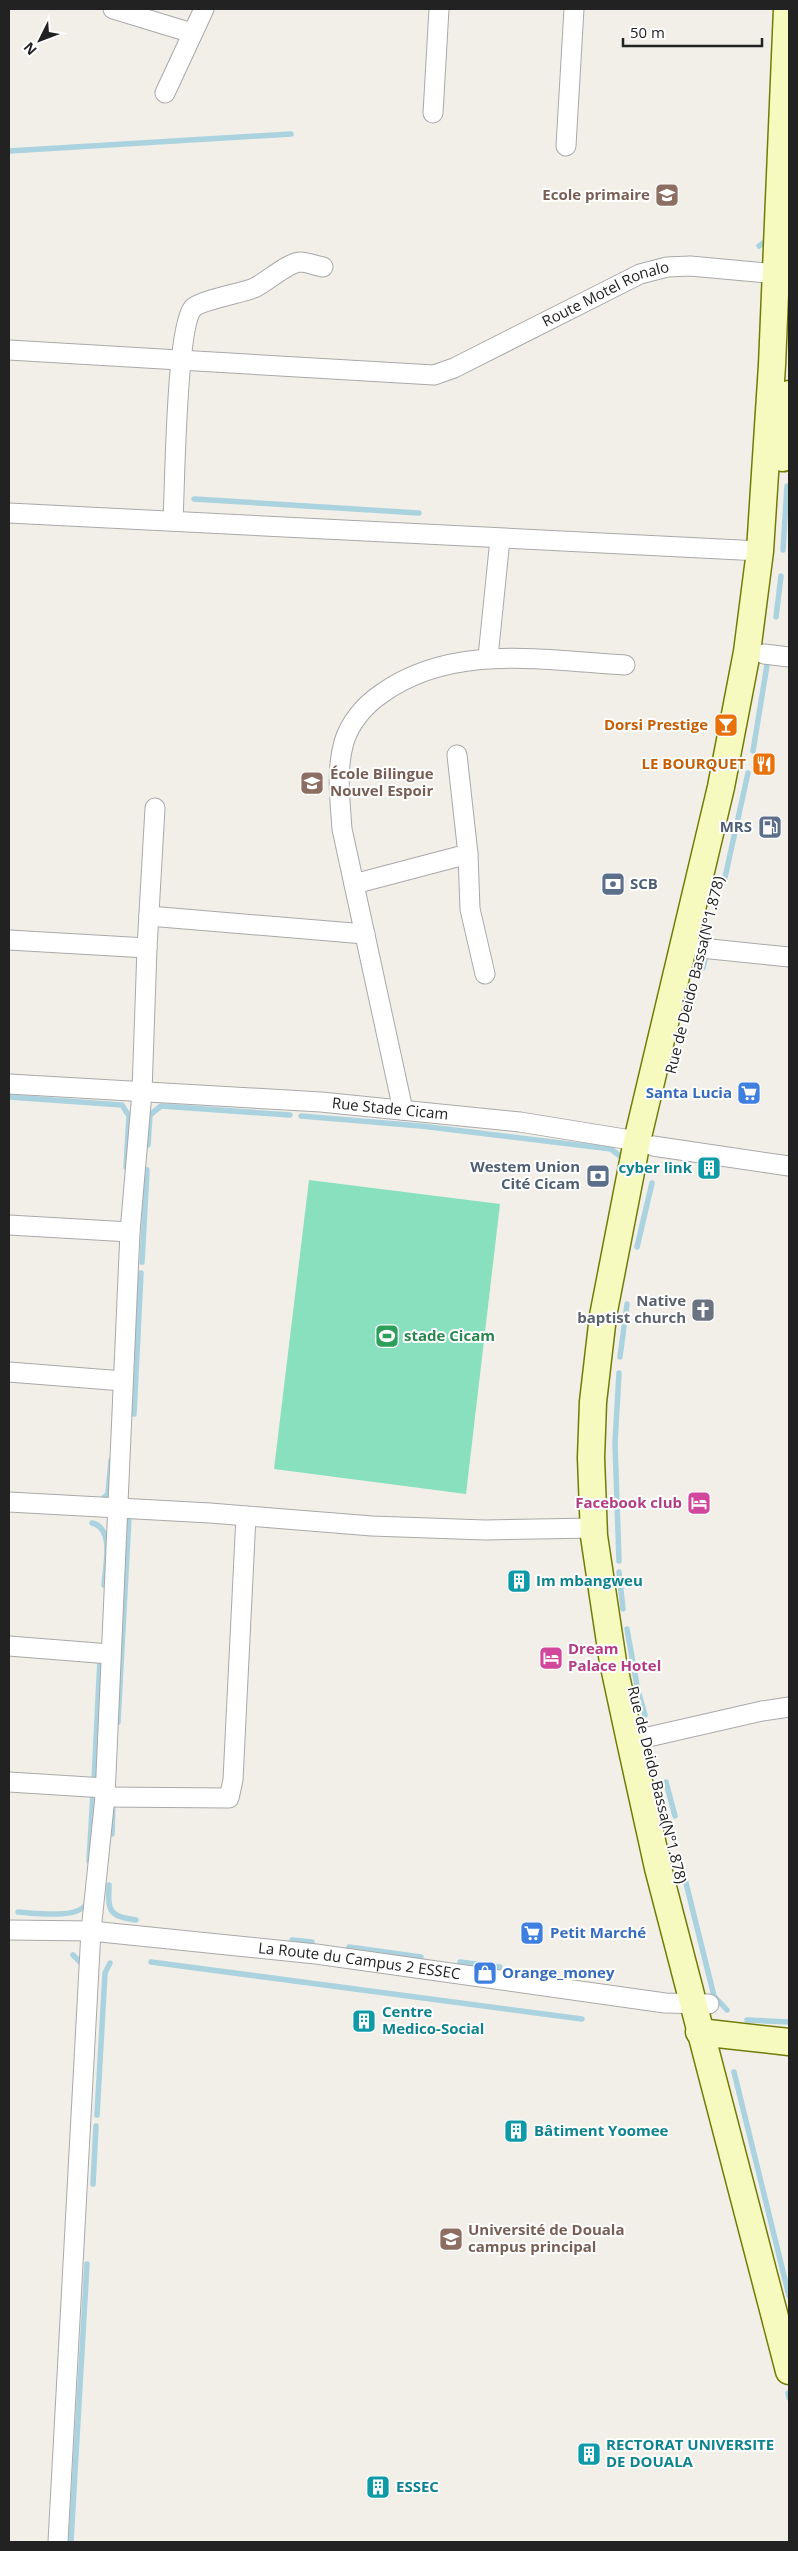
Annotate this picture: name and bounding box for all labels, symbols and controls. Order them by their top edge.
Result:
north arrow [15,15,65,65]
scale bar [623,15,762,47]
text: 50 m [630,22,665,42]
text: N [19,38,41,60]
school or university icon: Ecole primaire [654,182,680,208]
place label: Ecole primaire [542,184,650,204]
street label: Route Motel Ronalo [538,256,671,331]
bar icon: Dorsi Prestige [713,712,739,738]
place label: Dorsi Prestige [604,714,708,734]
restaurant icon: LE BOURQUET [751,751,777,777]
place label: LE BOURQUET [642,753,746,773]
place label: École Bilingue Nouvel Espoir [330,763,434,800]
school or university icon: École Bilingue Nouvel Espoir [299,770,325,796]
fuel station icon: MRS [757,814,783,840]
place label: MRS [720,816,752,836]
bank icon: SCB [600,871,626,897]
place label: SCB [630,873,658,893]
street label: Rue de Deido Bassa(N°1.878) [660,874,728,1076]
supermarket icon: Santa Lucia [736,1080,762,1106]
place label: Santa Lucia [646,1082,732,1102]
street label: Rue Stade Cicam [331,1092,449,1124]
building icon: cyber link [696,1155,722,1181]
place label: Westem Union Cité Cicam [470,1156,580,1193]
place label: cyber link [618,1157,693,1177]
bank icon: Westem Union Cité Cicam [585,1163,611,1189]
place label: Native baptist church [577,1290,686,1327]
church icon: Native baptist church [690,1297,716,1323]
sports icon: stade Cicam [374,1323,400,1349]
place label: stade Cicam [404,1325,495,1345]
hotel icon: Facebook club [686,1490,712,1516]
place label: Facebook club [575,1492,682,1512]
building icon: Im mbangweu [506,1568,532,1594]
place label: Im mbangweu [536,1570,643,1590]
place label: Dream Palace Hotel [568,1638,661,1675]
hotel icon: Dream Palace Hotel [538,1645,564,1671]
street label: Rue de Deido Bassa(N°1.878) [624,1684,692,1886]
supermarket icon: Petit Marché [519,1920,545,1946]
place label: Petit Marché [550,1922,646,1942]
street label: La Route du Campus 2 ESSEC [257,1937,462,1983]
shop icon: Orange_money [472,1960,498,1986]
place label: Orange_money [502,1962,615,1982]
place label: Centre Medico-Social [382,2001,484,2038]
building icon: Centre Medico-Social [351,2008,377,2034]
building icon: Bâtiment Yoomee [503,2118,529,2144]
place label: Bâtiment Yoomee [534,2120,669,2140]
place label: Université de Douala campus principal [468,2219,624,2256]
school or university icon: Université de Douala campus principal [438,2226,464,2252]
place label: RECTORAT UNIVERSITE DE DOUALA [606,2434,774,2471]
building icon: RECTORAT UNIVERSITE DE DOUALA [576,2441,602,2467]
building icon: ESSEC [365,2474,391,2500]
place label: ESSEC [396,2476,439,2496]

